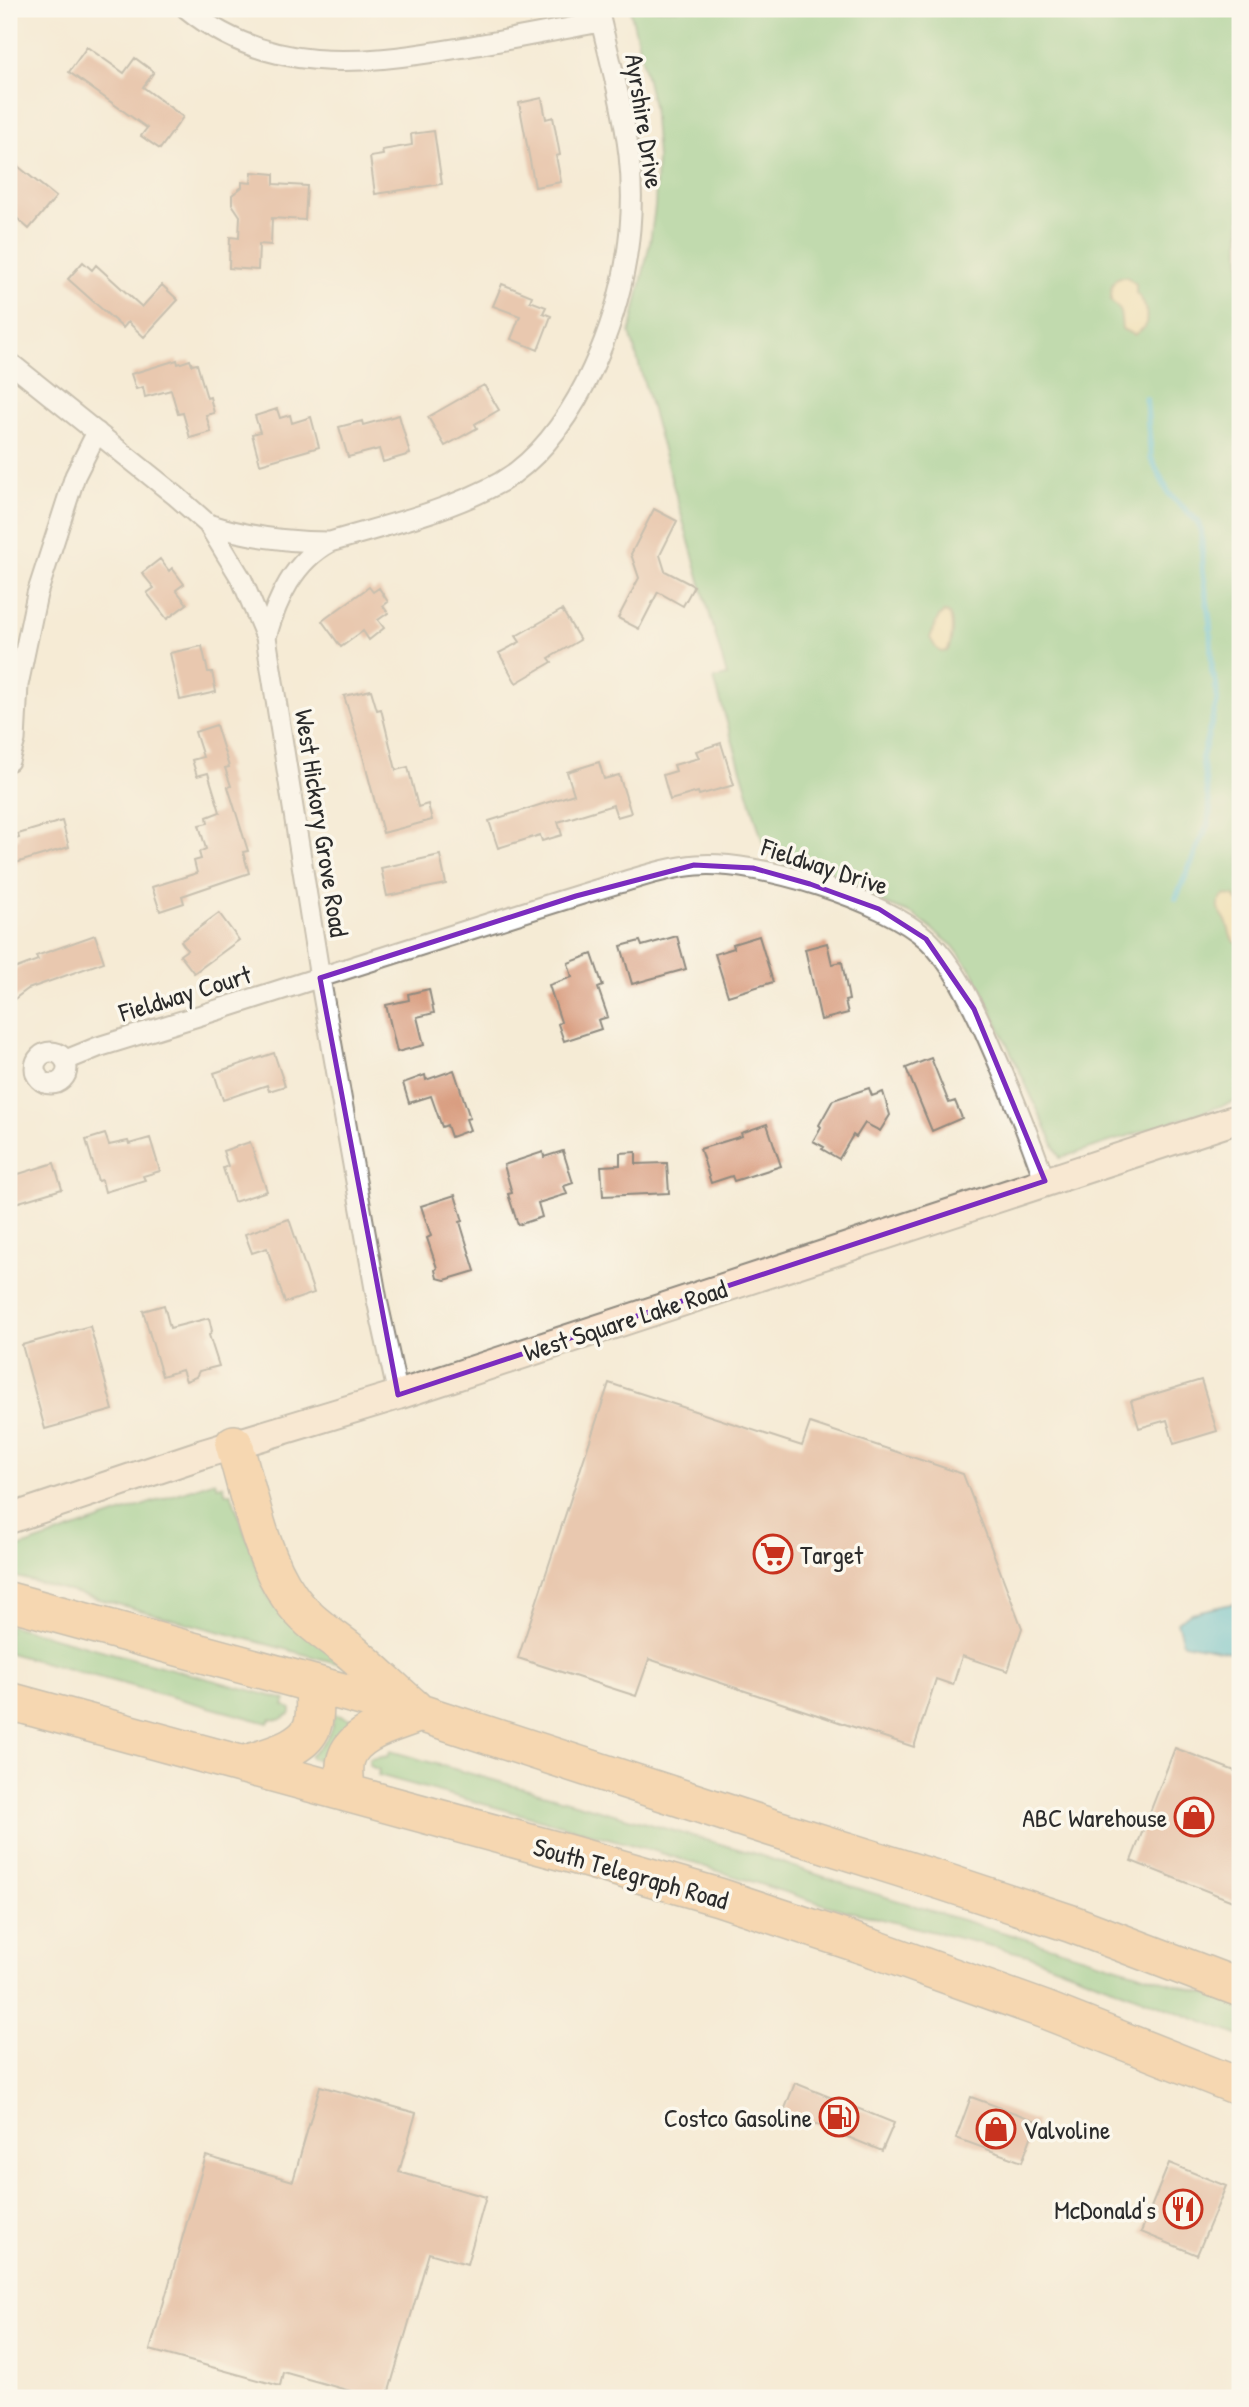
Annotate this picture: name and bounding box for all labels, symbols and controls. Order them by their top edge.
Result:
street label: Ayrshire Drive [617,51,673,191]
street label: West Hickory Grove Road [287,707,357,939]
street label: Fieldway Drive [756,829,893,903]
street label: Fieldway Court [114,956,256,1030]
street label: West Square Lake Road [519,1271,731,1369]
supermarket icon: Target [752,1533,794,1575]
place label: Target [800,1537,864,1572]
shop icon: ABC Warehouse [1173,1796,1215,1838]
place label: ABC Warehouse [1022,1800,1167,1835]
street label: South Telegraph Road [530,1828,732,1918]
fuel station icon: Costco Gasoline [818,2096,860,2138]
place label: Costco Gasoline [664,2100,812,2135]
shop icon: Valvoline [975,2108,1017,2150]
place label: Valvoline [1023,2112,1110,2147]
restaurant icon: McDonald's [1162,2188,1204,2230]
place label: McDonald's [1054,2192,1156,2227]

